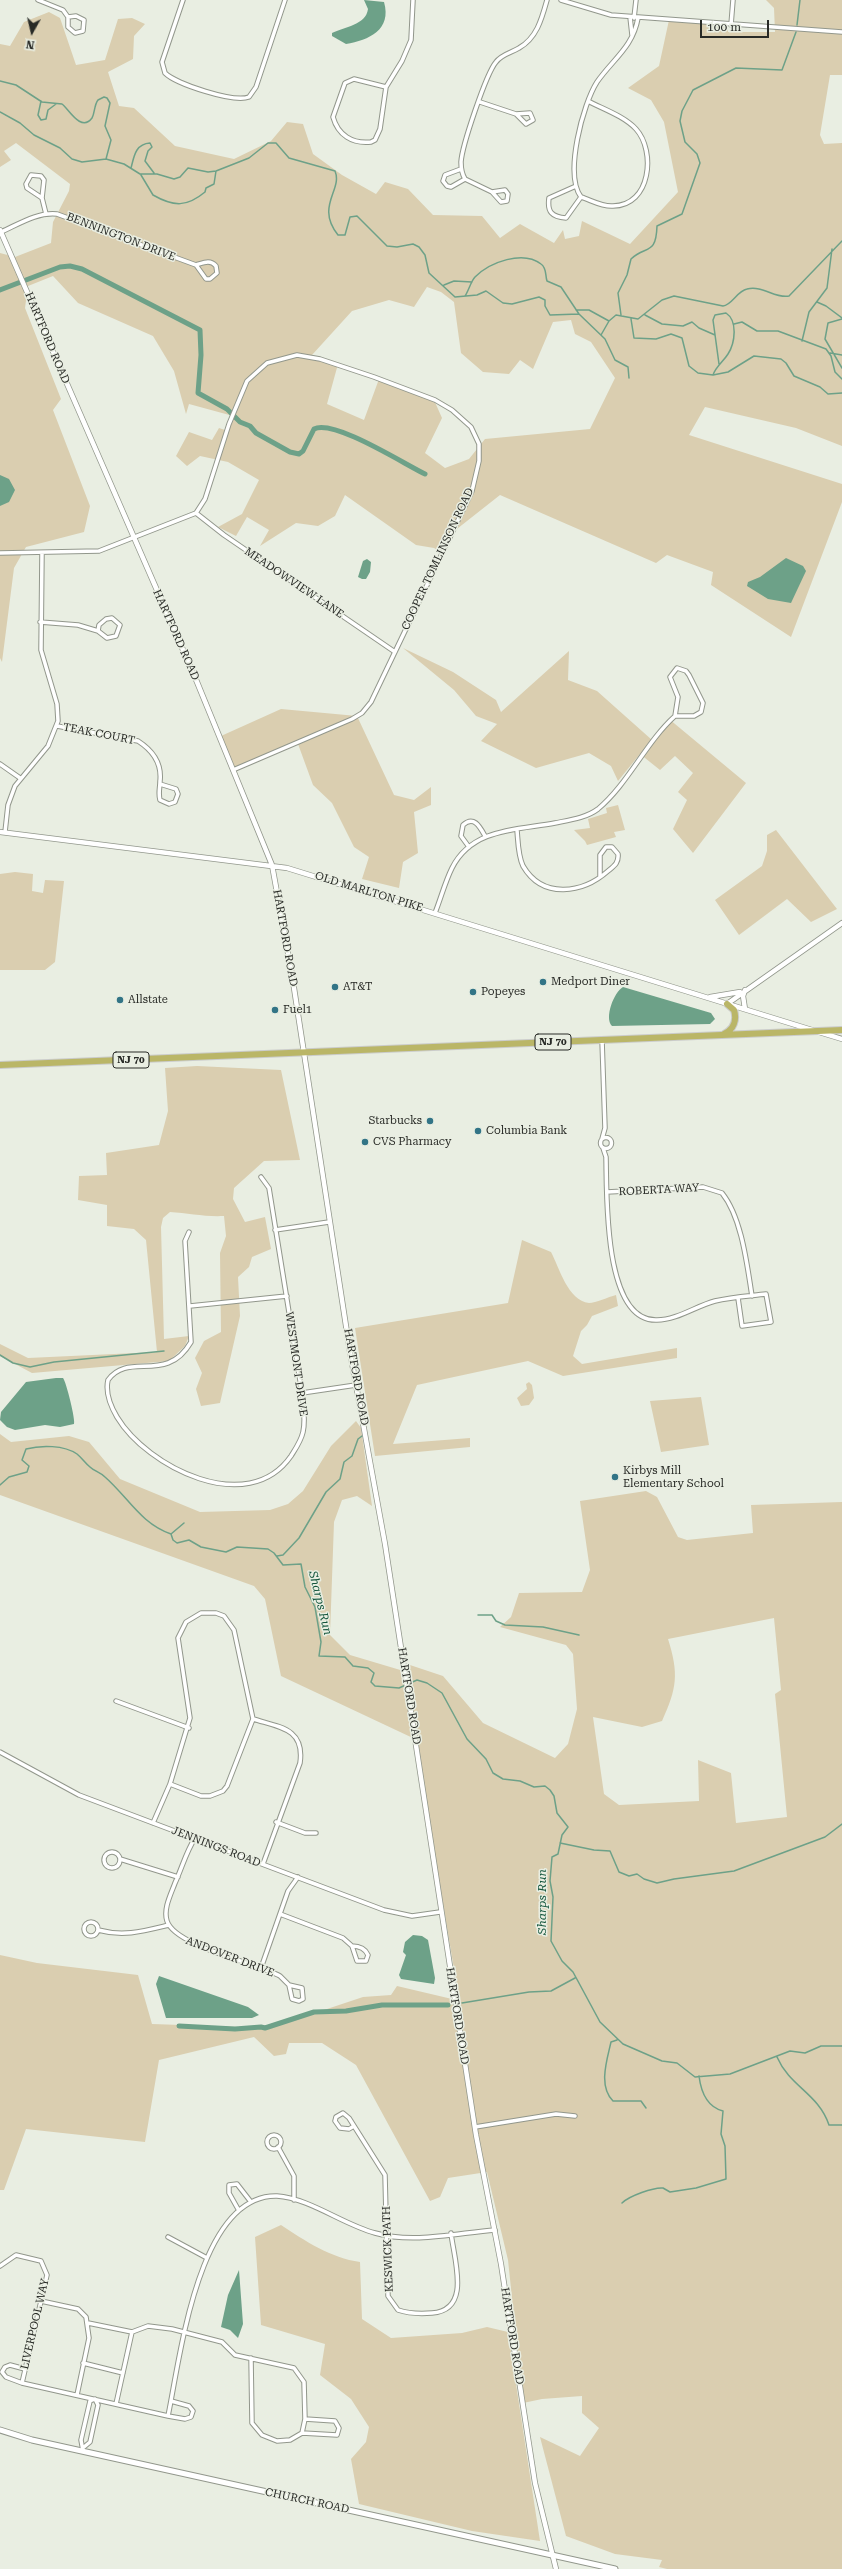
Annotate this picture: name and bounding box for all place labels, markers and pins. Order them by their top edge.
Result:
place label: Medport Diner [551,975,630,989]
marker: Medport Diner [538,977,548,987]
place label: AT&T [343,980,372,994]
marker: AT&T [330,982,340,992]
place label: Popeyes [481,985,525,999]
marker: Popeyes [468,987,478,997]
place label: Allstate [128,993,168,1007]
marker: Allstate [115,995,125,1005]
place label: Fuel1 [283,1003,312,1017]
marker: Fuel1 [270,1005,280,1015]
place label: Starbucks [368,1114,422,1128]
marker: Starbucks [425,1116,435,1126]
place label: Columbia Bank [486,1124,567,1138]
marker: Columbia Bank [473,1126,483,1136]
place label: CVS Pharmacy [373,1135,451,1149]
marker: CVS Pharmacy [360,1137,370,1147]
place label: Kirbys Mill Elementary School [623,1464,724,1490]
marker: Kirbys Mill Elementary School [610,1472,620,1482]

